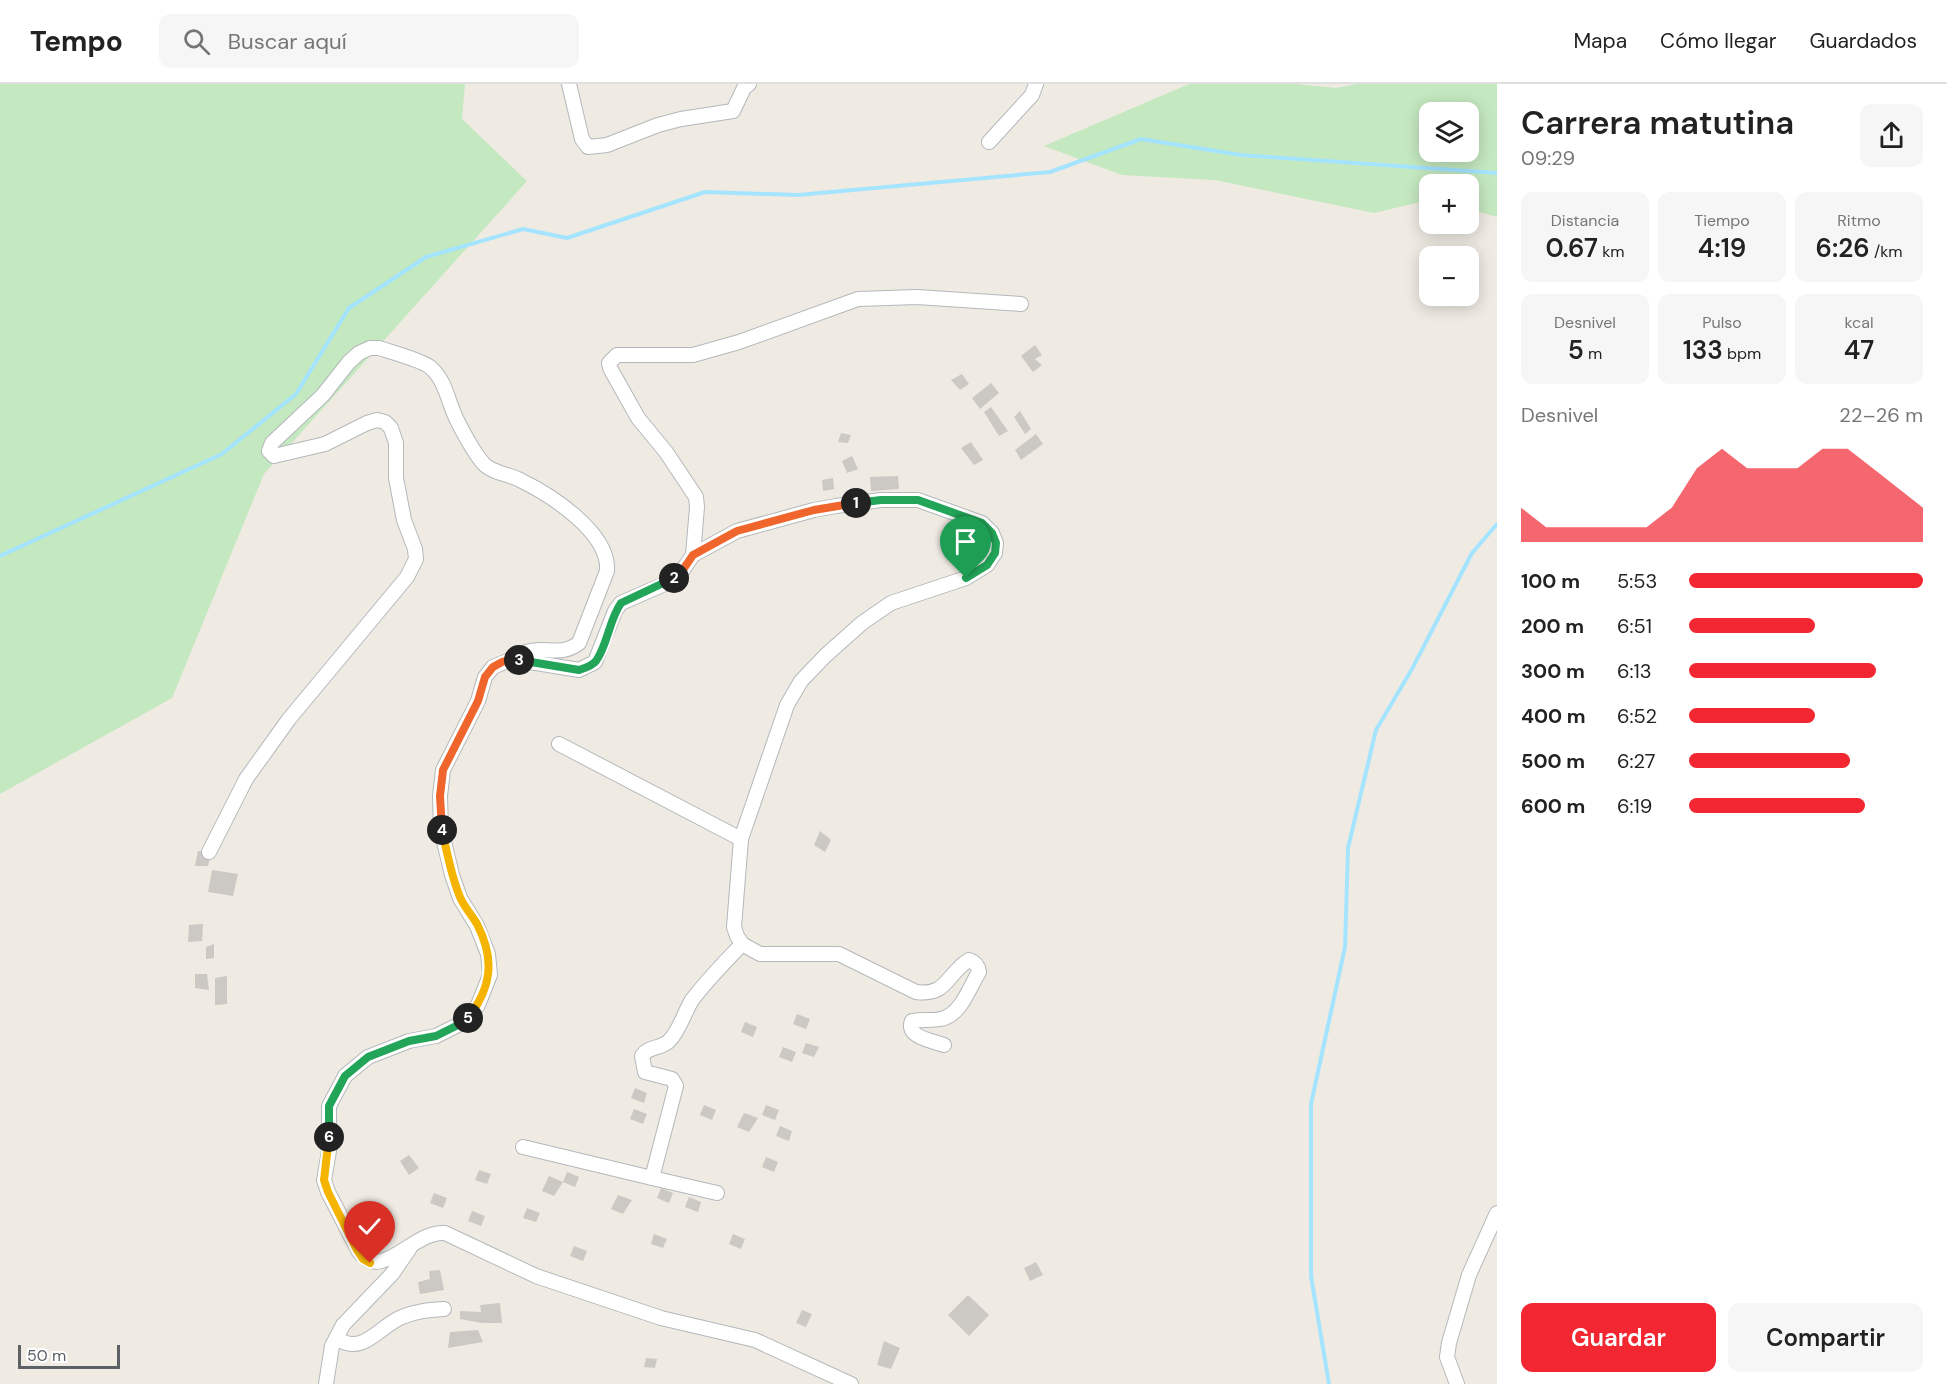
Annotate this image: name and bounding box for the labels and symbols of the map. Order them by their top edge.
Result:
pin: 1 [841,488,871,518]
pin [940,516,991,578]
pin: 2 [659,563,689,593]
pin: 3 [504,645,534,675]
pin: 4 [427,815,457,845]
pin: 5 [453,1003,483,1033]
pin: 6 [314,1122,344,1152]
pin [344,1201,395,1263]
scale bar [18,1342,120,1370]

